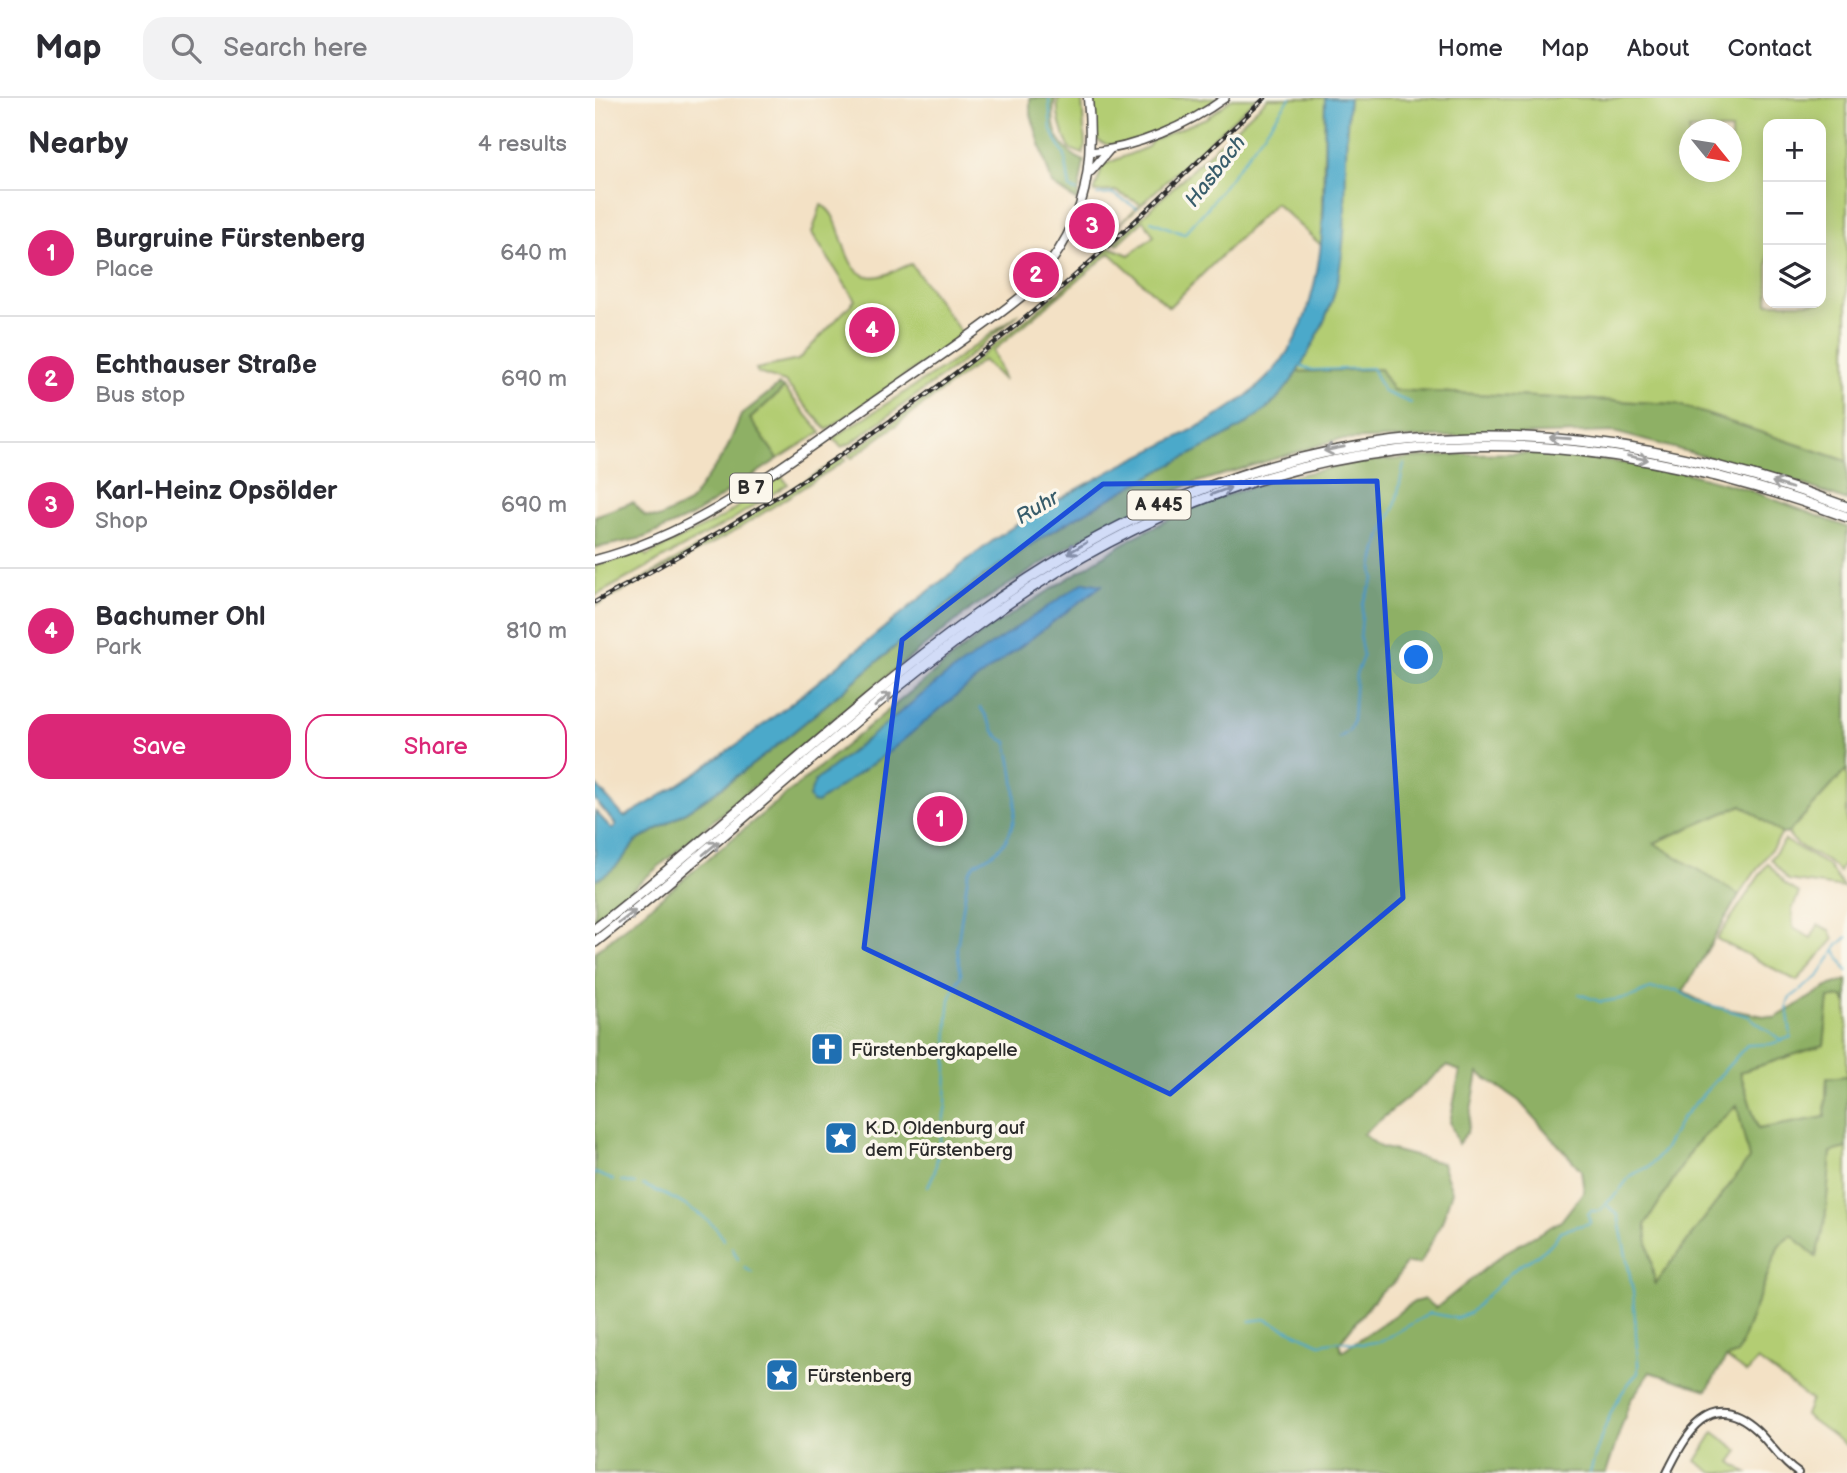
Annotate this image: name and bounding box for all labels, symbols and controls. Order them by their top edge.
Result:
search box [143,17,633,80]
text: Map [35,28,101,68]
icon: search [167,29,205,67]
text: Search here [223,33,367,64]
text: Home [1438,34,1503,63]
text: Map [1541,34,1589,63]
text: About [1627,34,1689,63]
text: Contact [1727,34,1812,63]
north arrow [1679,119,1742,182]
map controls [1763,119,1826,308]
button: + [1763,119,1826,182]
text: Nearby [28,126,128,162]
text: 4 results [478,130,567,158]
water label: Hasbach [1180,130,1251,212]
button: − [1763,182,1826,245]
pin: 3 [1069,200,1115,252]
text: Burgruine Fürstenberg [95,224,365,255]
text: 1 [46,239,56,267]
text: 640 m [500,239,567,267]
button: layers [1763,245,1826,308]
pin: 2 [1013,249,1059,301]
text: Place [95,255,153,283]
pin: 4 [849,304,895,356]
text: Echthauser Straße [95,350,317,381]
text: 2 [44,365,58,393]
text: 690 m [501,365,567,393]
text: Bus stop [95,381,185,409]
one-way arrow [1549,431,1572,444]
one-way arrow [1323,443,1346,457]
one-way arrow [1626,452,1649,466]
road number: B 7 [730,474,772,502]
text: Karl-Heinz Opsölder [95,476,337,507]
one-way arrow [1772,477,1794,490]
water label: Ruhr [1011,484,1065,530]
one-way arrow [1209,484,1231,496]
text: 3 [44,491,58,519]
text: 690 m [501,491,567,519]
road number: A 445 [1127,491,1191,520]
text: Shop [95,507,148,535]
one-way arrow [1067,542,1088,555]
text: Bachumer Ohl [95,602,265,633]
text: 4 [44,617,58,645]
text: 810 m [506,617,567,645]
text: Park [95,633,141,661]
your location [1399,640,1433,674]
one-way arrow [874,692,892,707]
button: Save [28,714,291,779]
button: Share [305,714,567,779]
pin: 1 [917,793,963,845]
one-way arrow [701,840,719,856]
one-way arrow [617,909,635,924]
church icon: Fürstenbergkapelle [808,1030,846,1068]
place label: Fürstenbergkapelle [851,1039,1018,1062]
place label: K.D. Oldenburg auf dem Fürstenberg [865,1117,1025,1162]
place icon: K.D. Oldenburg auf dem Fürstenberg [822,1119,860,1157]
place icon: Fürstenberg [763,1356,801,1394]
place label: Fürstenberg [807,1365,912,1388]

